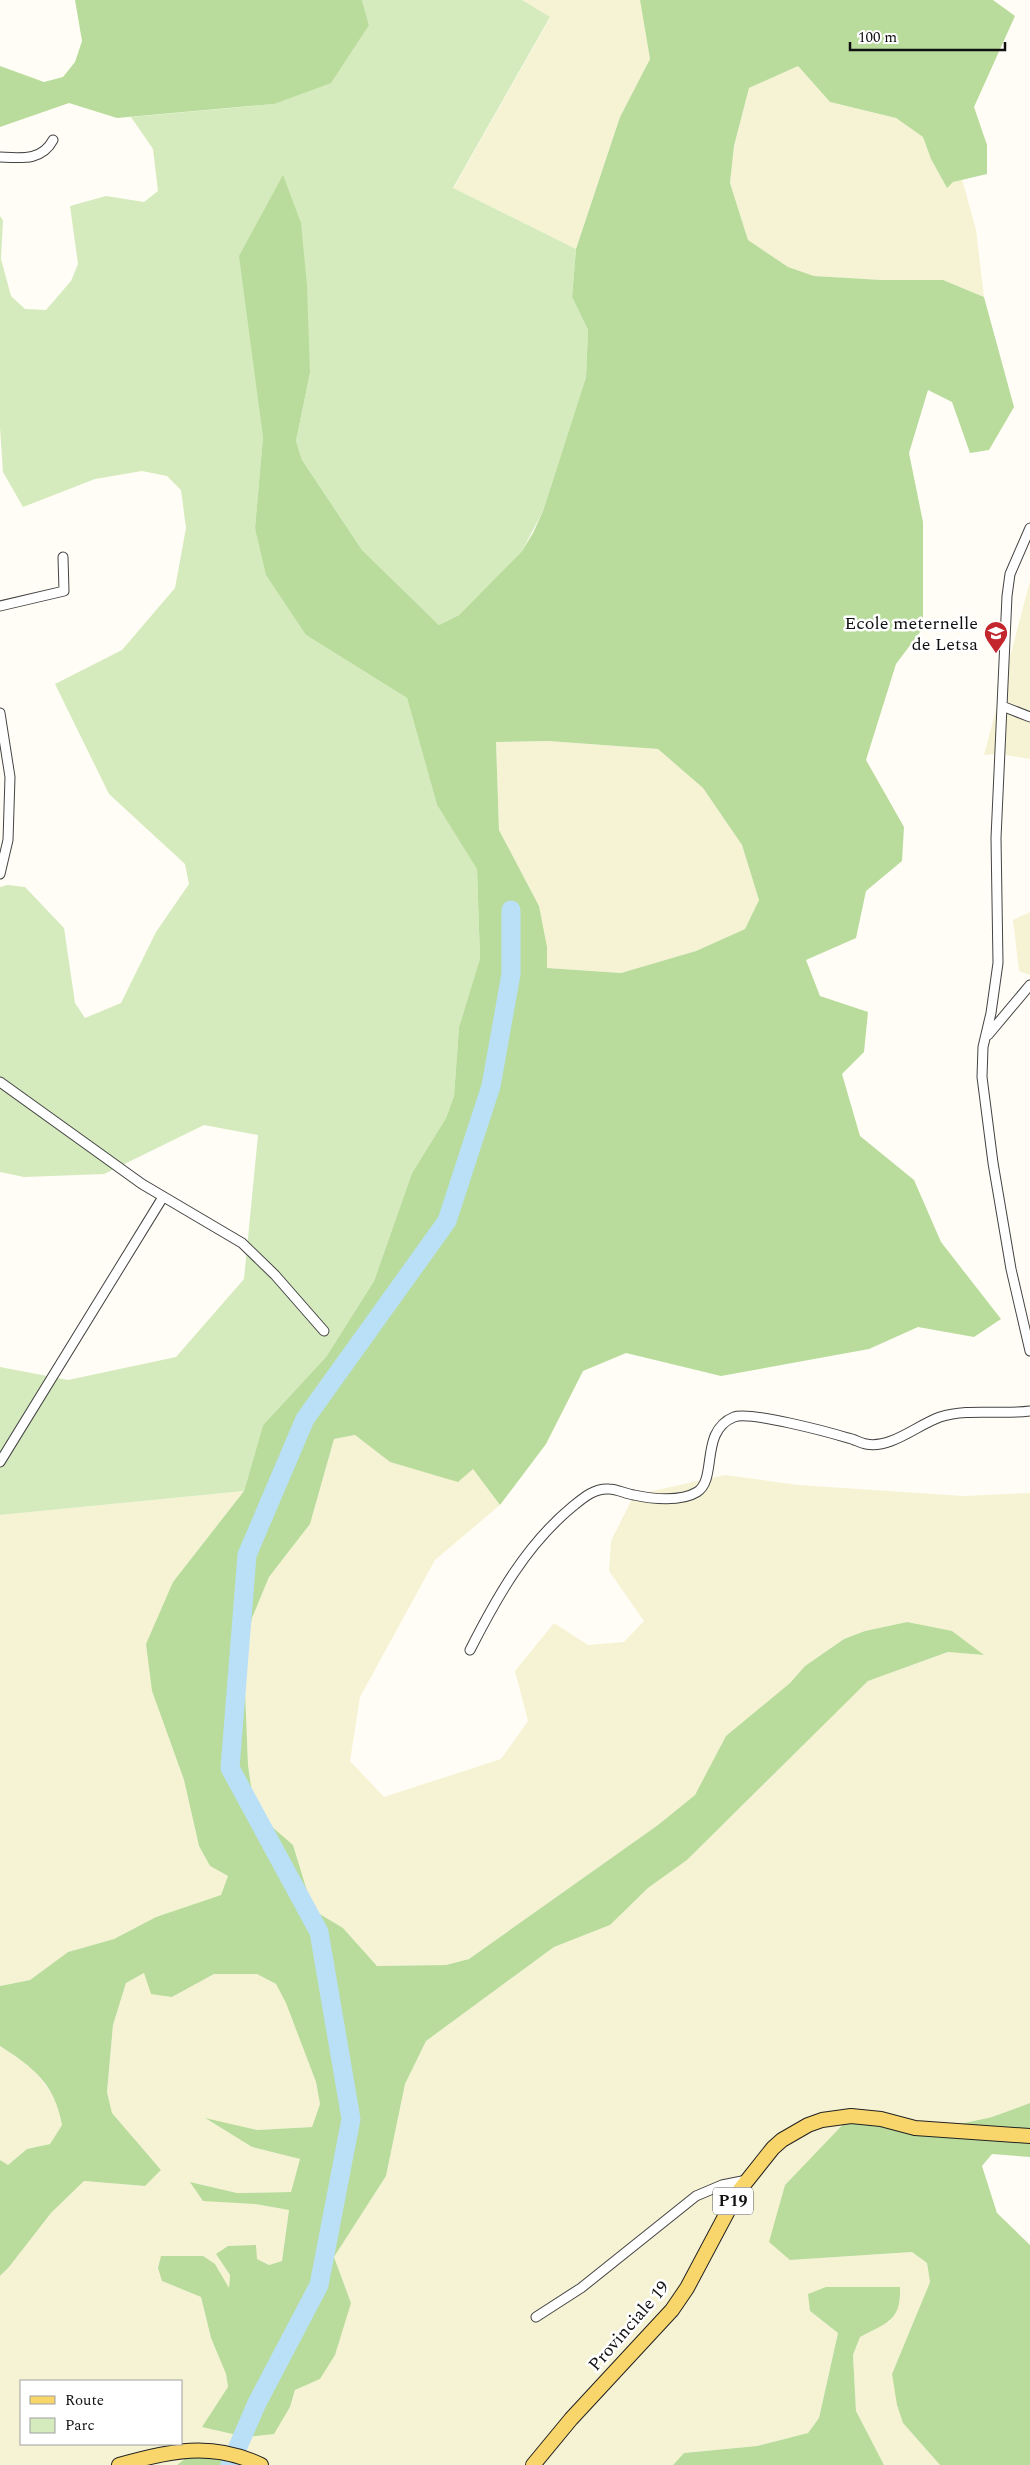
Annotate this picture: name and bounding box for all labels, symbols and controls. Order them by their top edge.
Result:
scale bar [850,20,1005,52]
text: 100 m [858,26,897,49]
place label: Ecole meternelle de Letsa [845,610,978,658]
school or university icon: Ecole meternelle de Letsa [983,620,1009,654]
road number: P19 [713,2188,753,2214]
street label: Provinciale 19 [582,2275,676,2377]
legend [20,2380,182,2445]
text: Route [65,2389,104,2412]
text: Parc [65,2414,95,2437]

